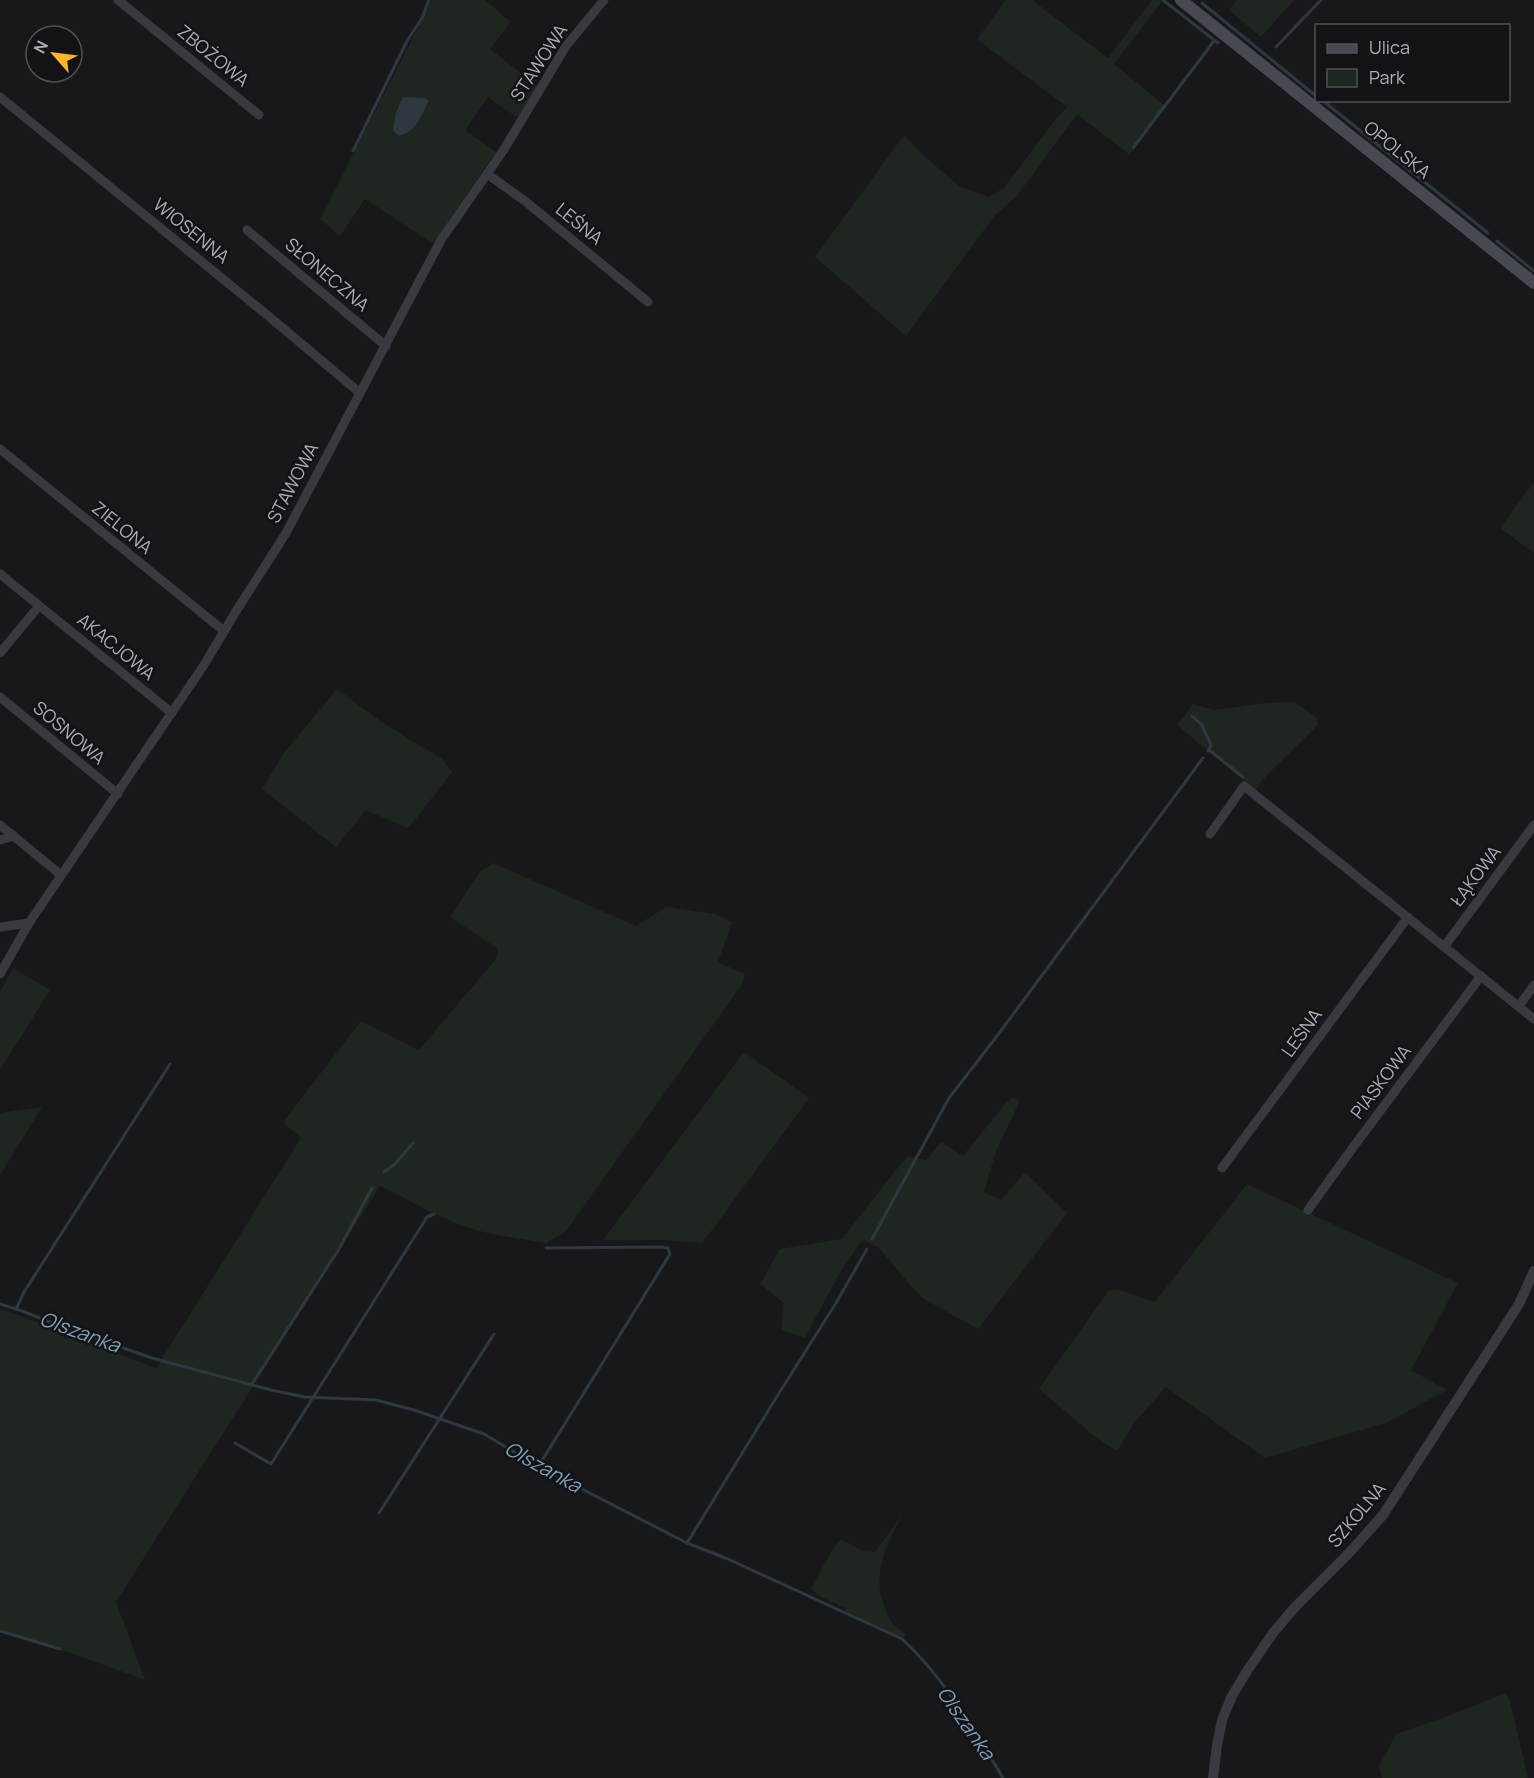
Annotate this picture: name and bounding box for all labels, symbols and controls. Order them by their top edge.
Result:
street label: ZBOŻOWA [173,19,255,92]
street label: STAWOWA [504,19,572,106]
north arrow [24,24,84,84]
legend [1315,24,1510,102]
text: Ulica [1369,35,1410,59]
text: N [28,37,53,57]
text: Park [1369,65,1406,89]
street label: OPOLSKA [1359,115,1436,184]
street label: WIOSENNA [149,192,235,269]
street label: LEŚNA [551,197,609,250]
street label: SŁONECZNA [281,232,375,317]
street label: STAWOWA [261,438,324,527]
street label: ZIELONA [87,496,158,559]
street label: AKACJOWA [73,607,161,685]
street label: SOSNOWA [29,695,111,770]
street label: ŁĄKOWA [1444,840,1506,911]
street label: LEŚNA [1276,1003,1327,1061]
street label: PIASKOWA [1345,1039,1416,1123]
water label: Olszanka [36,1305,125,1359]
water label: Olszanka [500,1434,587,1499]
street label: SZKOLNA [1322,1476,1391,1552]
water label: Olszanka [931,1681,1002,1765]

